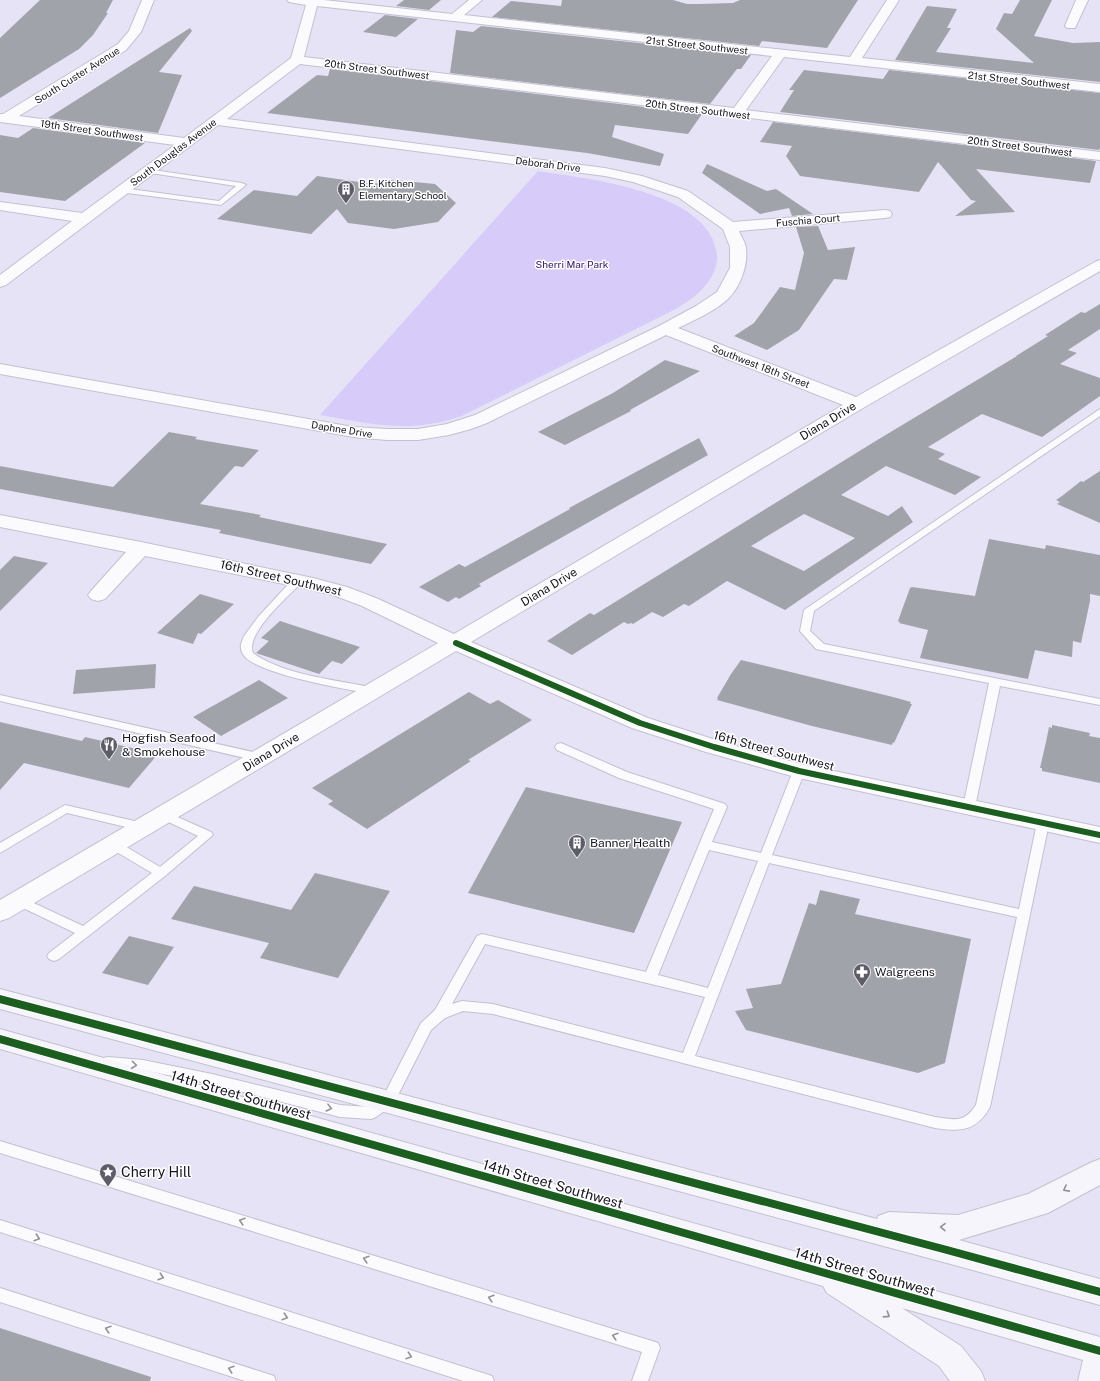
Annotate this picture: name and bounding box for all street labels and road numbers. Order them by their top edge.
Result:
street label: 21st Street Southwest [645,34,749,56]
street label: South Custer Avenue [32,44,122,106]
street label: 20th Street Southwest [324,57,430,81]
street label: 21st Street Southwest [967,69,1071,91]
street label: 20th Street Southwest [645,97,751,121]
street label: South Douglas Avenue [127,115,219,188]
street label: 19th Street Southwest [40,117,144,143]
street label: 20th Street Southwest [967,134,1073,158]
street label: Deborah Drive [515,154,582,174]
street label: Fuschia Court [775,211,841,229]
street label: Southwest 18th Street [710,342,812,390]
street label: Diana Drive [797,399,859,443]
street label: Daphne Drive [310,418,374,440]
street label: 16th Street Southwest [219,557,344,599]
street label: Diana Drive [518,565,580,609]
street label: 16th Street Southwest [712,728,836,774]
street label: Diana Drive [240,730,302,774]
street label: 14th Street Southwest [169,1067,313,1123]
street label: 14th Street Southwest [481,1156,625,1212]
street label: 14th Street Southwest [793,1244,937,1300]

